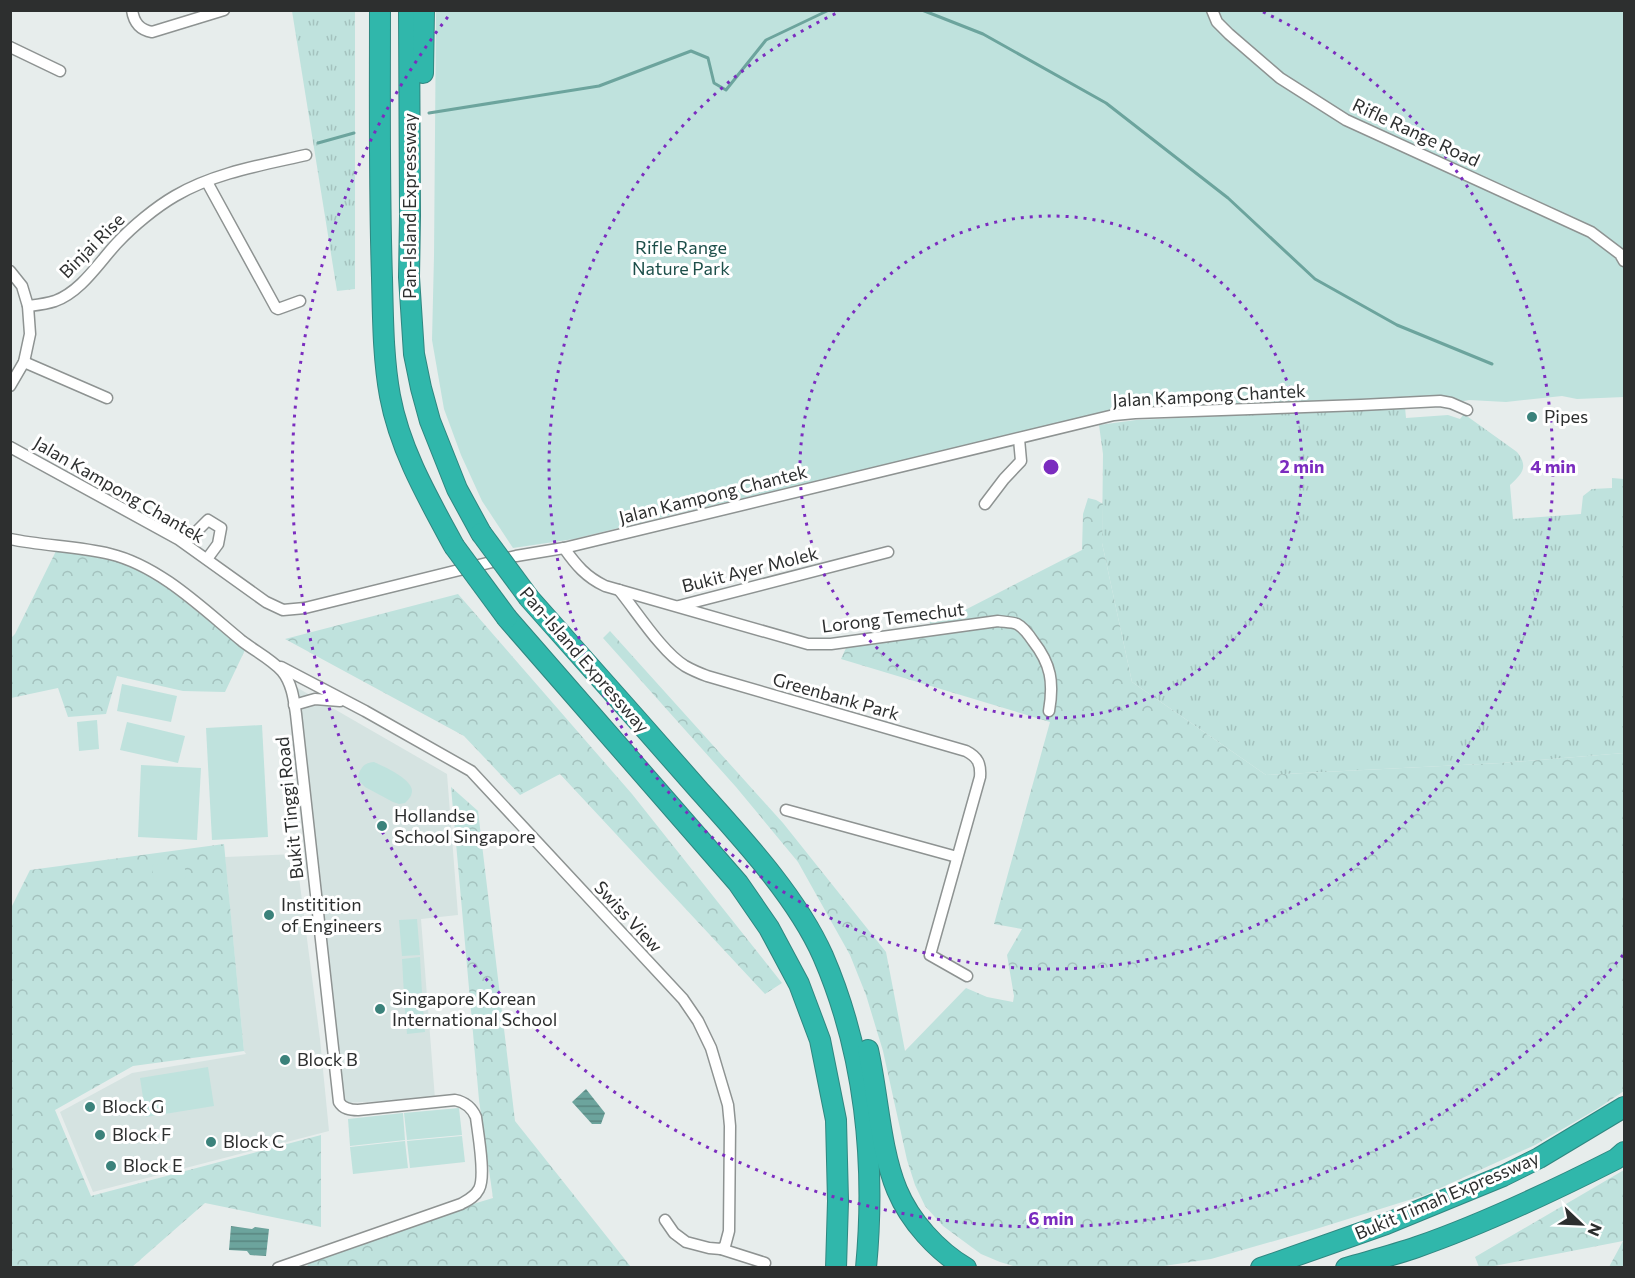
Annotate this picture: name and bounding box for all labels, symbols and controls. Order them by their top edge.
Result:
street label: Rifle Range Road [1349,93,1483,171]
street label: Pan-Island Expressway [398,113,420,299]
street label: Binjai Rise [54,208,128,282]
park label: Rifle Range Nature Park [632,236,730,279]
street label: Jalan Kampong Chantek [1112,379,1306,411]
place label: Pipes [1544,405,1588,427]
marker: Pipes [1525,410,1539,424]
street label: Jalan Kampong Chantek [30,431,209,547]
text: 2 min [1280,455,1324,477]
text: 4 min [1530,455,1576,477]
centre of rings [1041,457,1061,477]
street label: Jalan Kampong Chantek [616,460,809,528]
street label: Bukit Ayer Molek [679,541,820,597]
street label: Pan-Island Expressway [515,582,654,737]
street label: Lorong Temechut [820,597,966,637]
street label: Greenbank Park [770,667,902,725]
street label: Bukit Tinggi Road [271,736,307,880]
place label: Hollandse School Singapore [394,804,536,847]
marker: Hollandse School Singapore [375,819,389,833]
street label: Swiss View [590,876,667,957]
place label: Institition of Engineers [281,893,382,936]
marker: Institition of Engineers [262,908,276,922]
place label: Singapore Korean International School [392,987,557,1030]
marker: Singapore Korean International School [373,1002,387,1016]
place label: Block B [297,1048,358,1070]
marker: Block B [278,1053,292,1067]
place label: Block G [102,1095,164,1117]
marker: Block G [83,1100,97,1114]
place label: Block F [112,1123,171,1145]
marker: Block F [93,1128,107,1142]
place label: Block C [223,1130,284,1152]
marker: Block C [204,1135,218,1149]
street label: Bukit Timah Expressway [1351,1146,1542,1244]
place label: Block E [123,1154,183,1176]
marker: Block E [104,1159,118,1173]
north arrow [1551,1194,1611,1254]
text: 6 min [1028,1207,1074,1229]
text: N [1584,1221,1606,1239]

